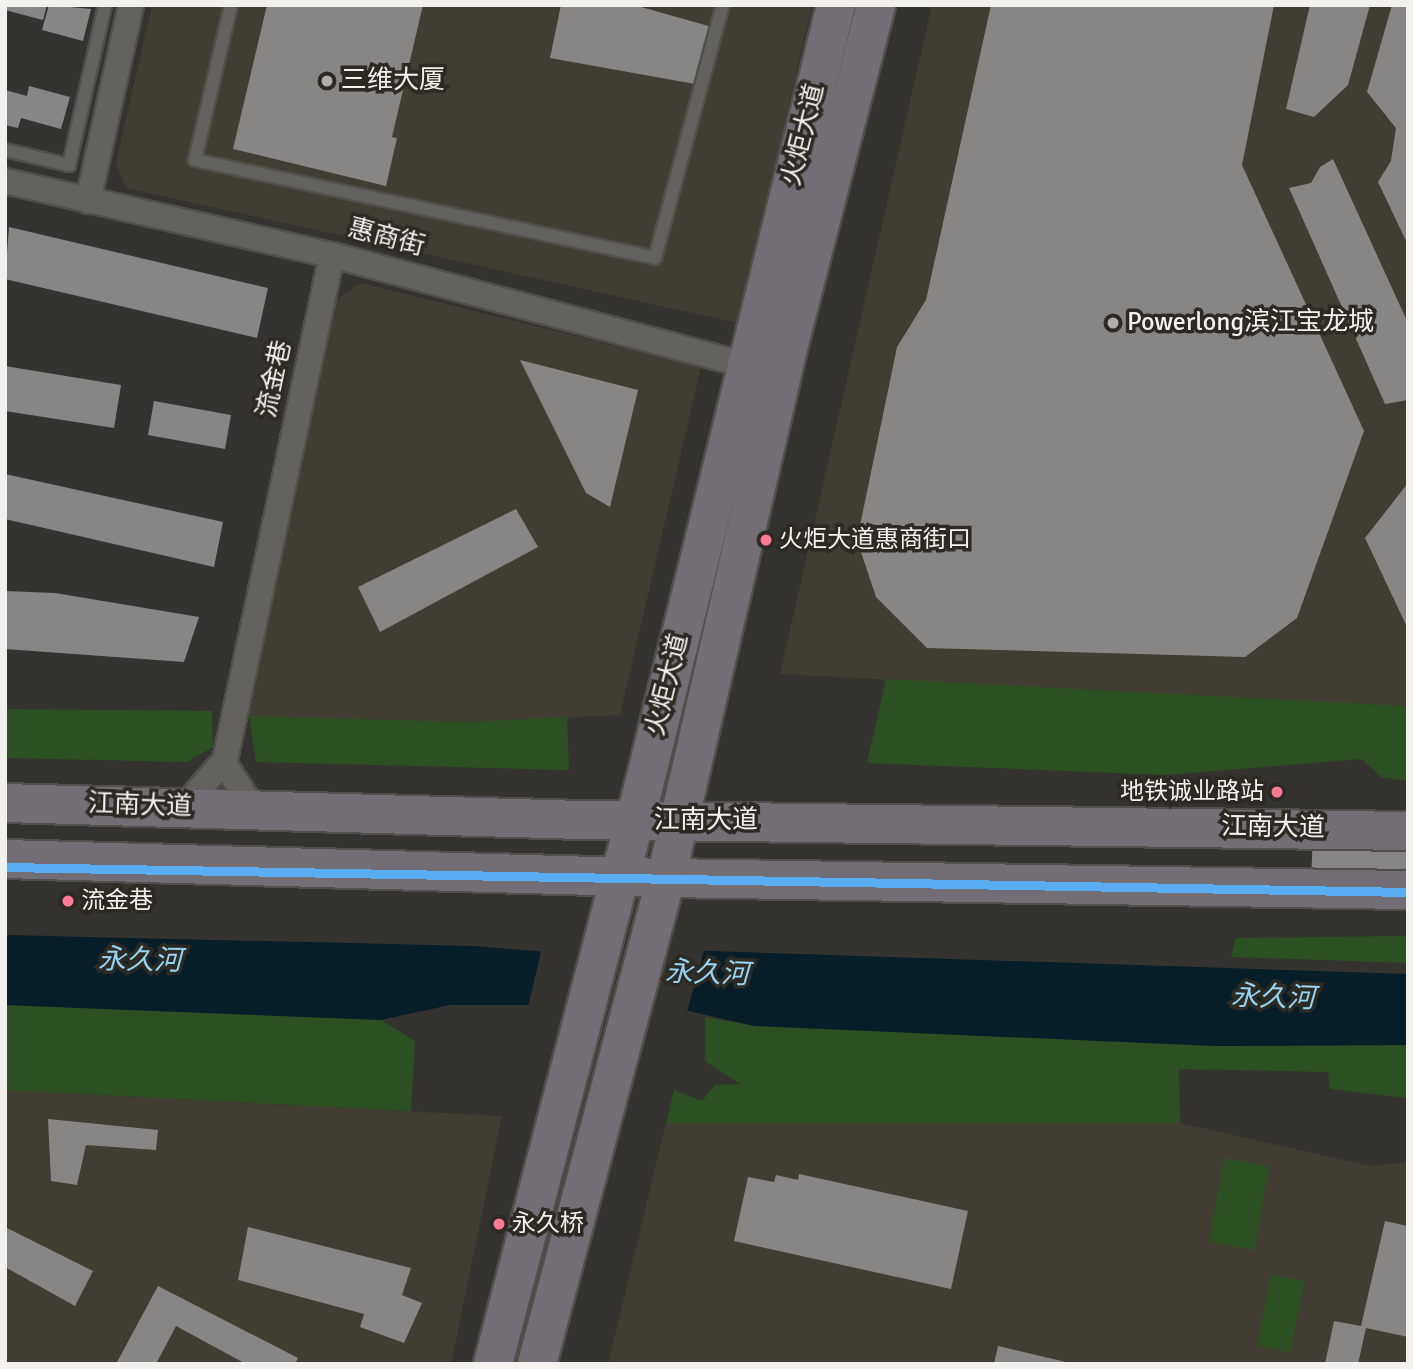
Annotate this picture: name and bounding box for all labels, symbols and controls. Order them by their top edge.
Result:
place label: 三维大厦 [341,65,445,97]
marker: 三维大厦 [319,73,335,89]
street label: 火炬大道 [776,81,832,189]
street label: 惠商街 [344,213,428,263]
place label: Powerlong滨江宝龙城 [1127,307,1374,339]
marker: Powerlong滨江宝龙城 [1105,315,1121,331]
street label: 流金巷 [252,338,298,420]
place label: 火炬大道惠商街口 [779,526,971,554]
marker: 火炬大道惠商街口 [759,533,773,547]
street label: 火炬大道 [640,631,696,739]
place label: 地铁诚业路站 [1120,778,1264,806]
marker: 地铁诚业路站 [1270,785,1284,799]
street label: 江南大道 [87,789,193,823]
street label: 江南大道 [654,805,758,837]
street label: 江南大道 [1221,811,1325,845]
place label: 流金巷 [81,887,153,915]
marker: 流金巷 [61,894,75,908]
water label: 永久河 [98,942,182,978]
water label: 永久河 [664,955,750,991]
water label: 永久河 [1230,979,1316,1015]
place label: 永久桥 [512,1210,584,1238]
marker: 永久桥 [492,1217,506,1231]

